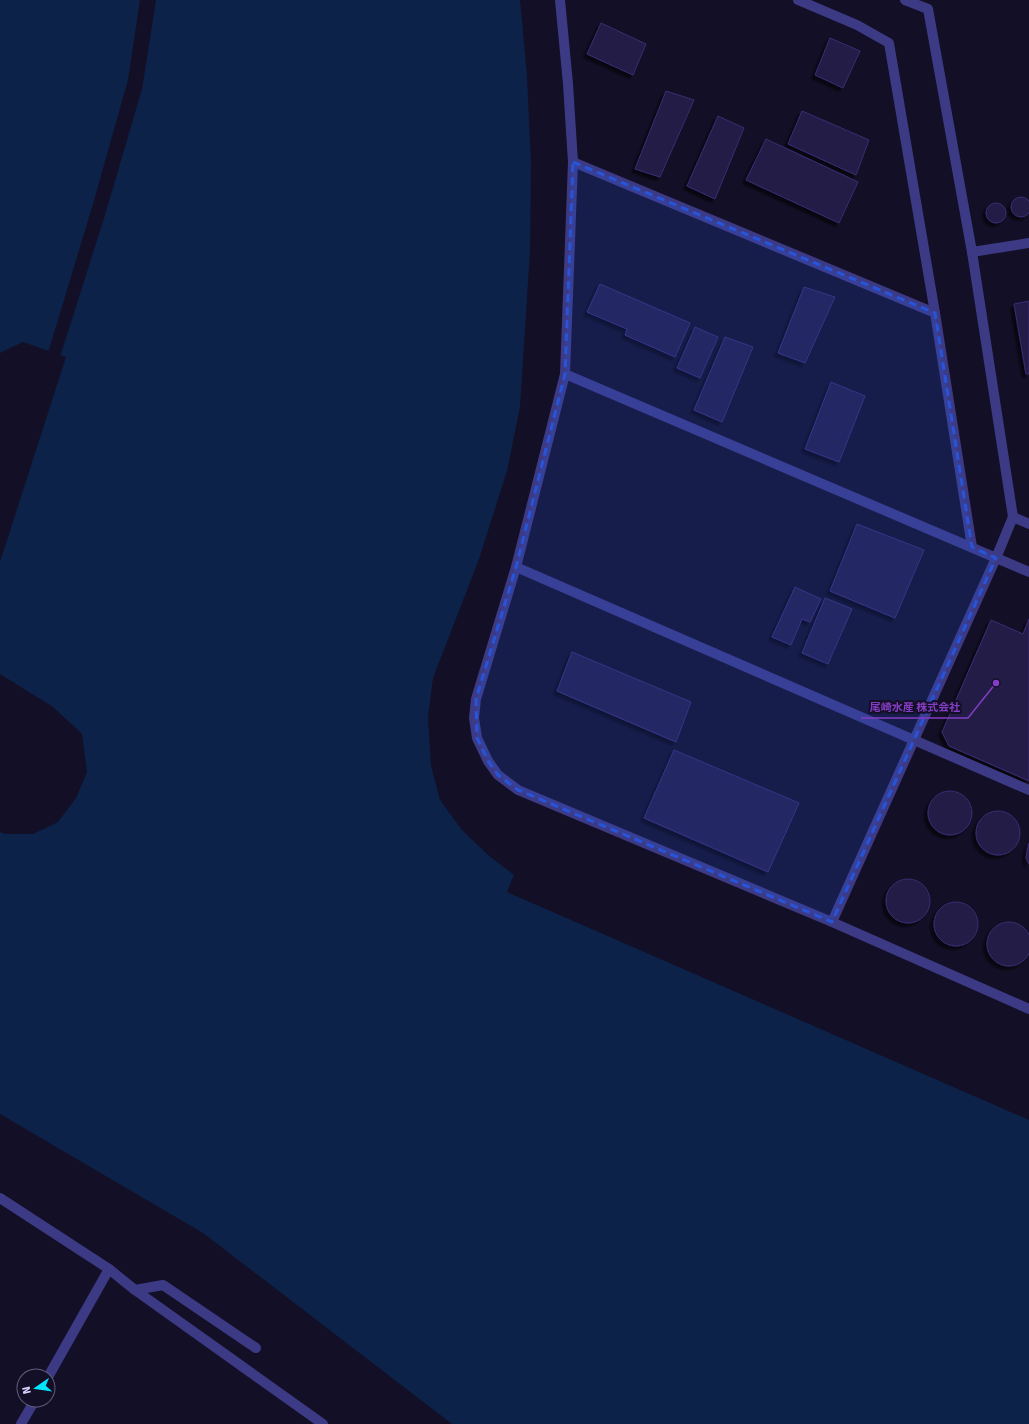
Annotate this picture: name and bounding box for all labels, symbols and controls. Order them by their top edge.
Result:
callout: 尾崎水産 株式会社 [861,695,968,718]
text: 尾崎水産 株式会社 [870,701,960,714]
north arrow [16,1368,56,1408]
text: N [20,1385,34,1395]

